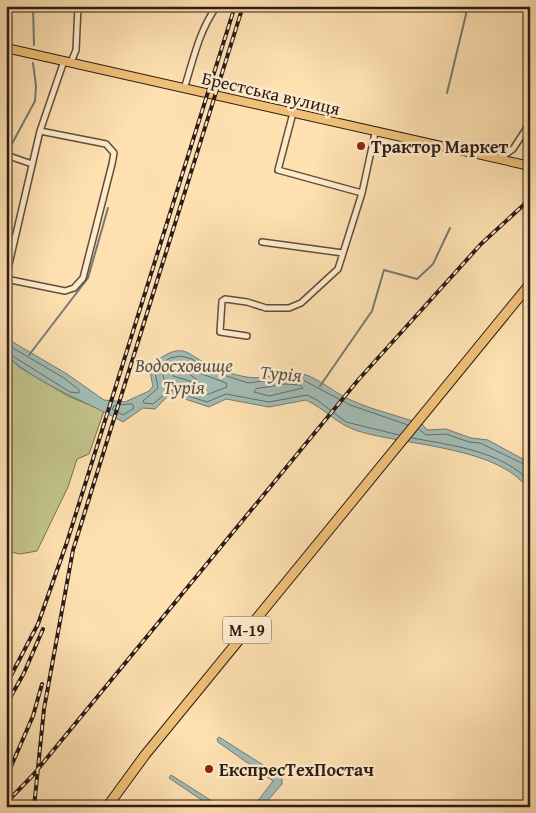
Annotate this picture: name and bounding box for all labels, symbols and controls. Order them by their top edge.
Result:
street label: Брестська вулиця [199,64,343,122]
place label: Трактор Маркет [371,133,509,160]
marker: Трактор Маркет [355,140,367,152]
water label: Водосховище Турія [134,351,233,401]
water label: Турія [259,357,303,389]
road number: М-19 [223,616,271,644]
place label: ЕкспресТехПостач [219,756,374,783]
marker: ЕкспресТехПостач [203,763,215,775]

